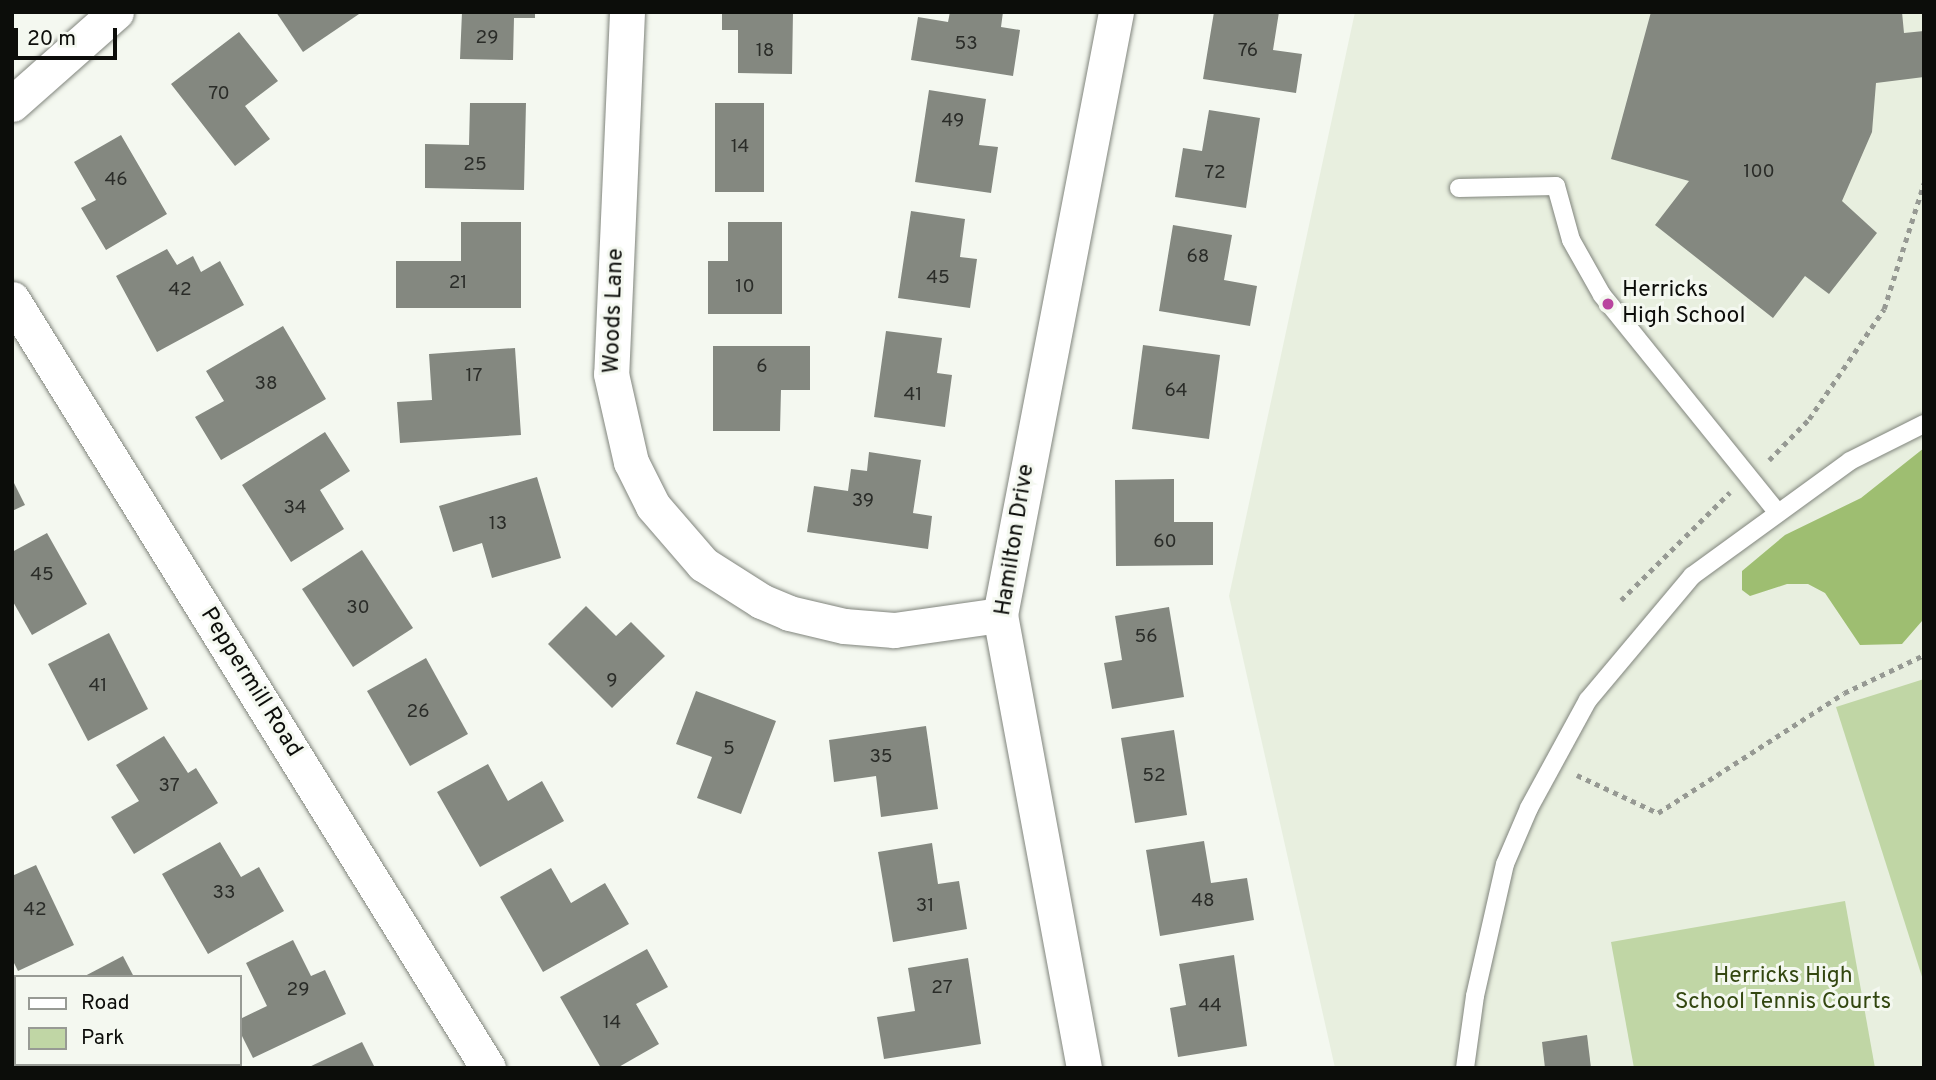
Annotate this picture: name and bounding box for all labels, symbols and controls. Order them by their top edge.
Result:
scale bar [18,14,121,58]
text: 20 m [27,26,76,53]
house number: 29 [476,28,498,50]
house number: 53 [954,34,978,56]
house number: 18 [756,41,774,63]
house number: 76 [1238,41,1258,63]
house number: 70 [208,84,230,106]
house number: 49 [942,111,964,133]
house number: 14 [731,137,749,159]
house number: 25 [463,155,487,177]
house number: 100 [1743,162,1775,184]
house number: 72 [1204,163,1226,185]
house number: 46 [104,170,128,192]
house number: 68 [1187,247,1209,269]
street label: Woods Lane [599,248,631,374]
house number: 45 [926,268,950,290]
house number: 21 [449,273,467,295]
house number: 10 [735,277,755,299]
place label: Herricks High School [1622,277,1745,331]
house number: 42 [168,280,192,302]
marker: Herricks High School [1600,296,1616,312]
house number: 6 [756,357,768,379]
house number: 17 [466,366,482,388]
house number: 38 [254,374,278,396]
house number: 64 [1164,381,1188,403]
house number: 41 [904,385,922,407]
street label: Hamilton Drive [990,462,1042,618]
house number: 39 [852,491,874,513]
house number: 34 [283,498,307,520]
house number: 13 [489,514,507,536]
house number: 60 [1153,532,1177,554]
house number: 45 [30,565,54,587]
house number: 30 [346,598,370,620]
street label: Peppermill Road [193,603,307,763]
house number: 56 [1134,627,1158,649]
house number: 9 [606,671,618,693]
house number: 41 [89,676,107,698]
house number: 26 [407,702,429,724]
house number: 5 [723,739,735,761]
house number: 35 [869,747,893,769]
house number: 52 [1142,766,1166,788]
house number: 37 [158,776,180,798]
house number: 33 [213,883,235,905]
house number: 48 [1191,891,1215,913]
house number: 31 [916,896,934,918]
house number: 42 [23,900,47,922]
park label: Herricks High School Tennis Courts [1674,963,1892,1017]
legend [14,975,242,1066]
house number: 27 [931,978,953,1000]
house number: 29 [287,980,309,1002]
text: Road [81,990,130,1017]
house number: 44 [1198,996,1222,1018]
house number: 14 [603,1013,621,1035]
text: Park [81,1025,124,1052]

